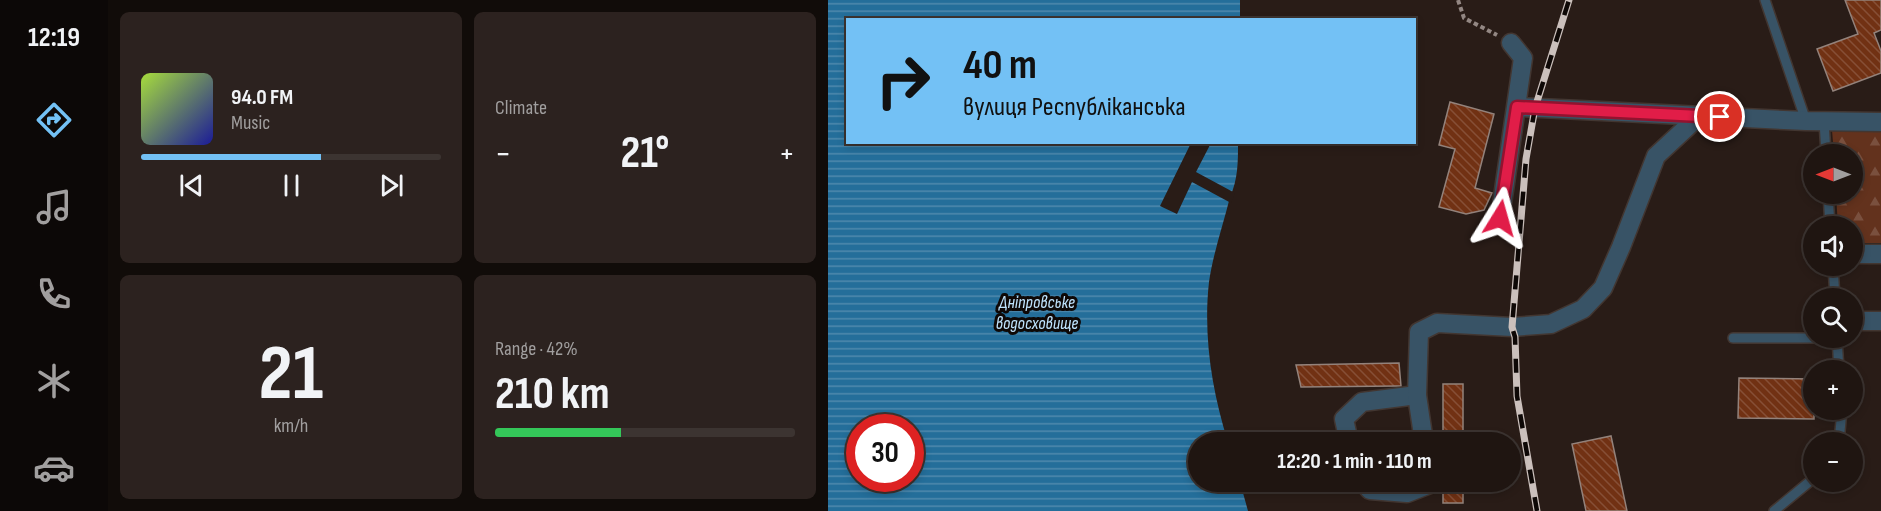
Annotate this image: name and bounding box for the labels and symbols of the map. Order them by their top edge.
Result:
pin [1694,91,1745,142]
north arrow [1803,144,1863,204]
position arrow [1468,186,1532,250]
water label: Дніпровське водосховище [996,292,1078,334]
speed limit sign: 30 [846,414,924,492]

